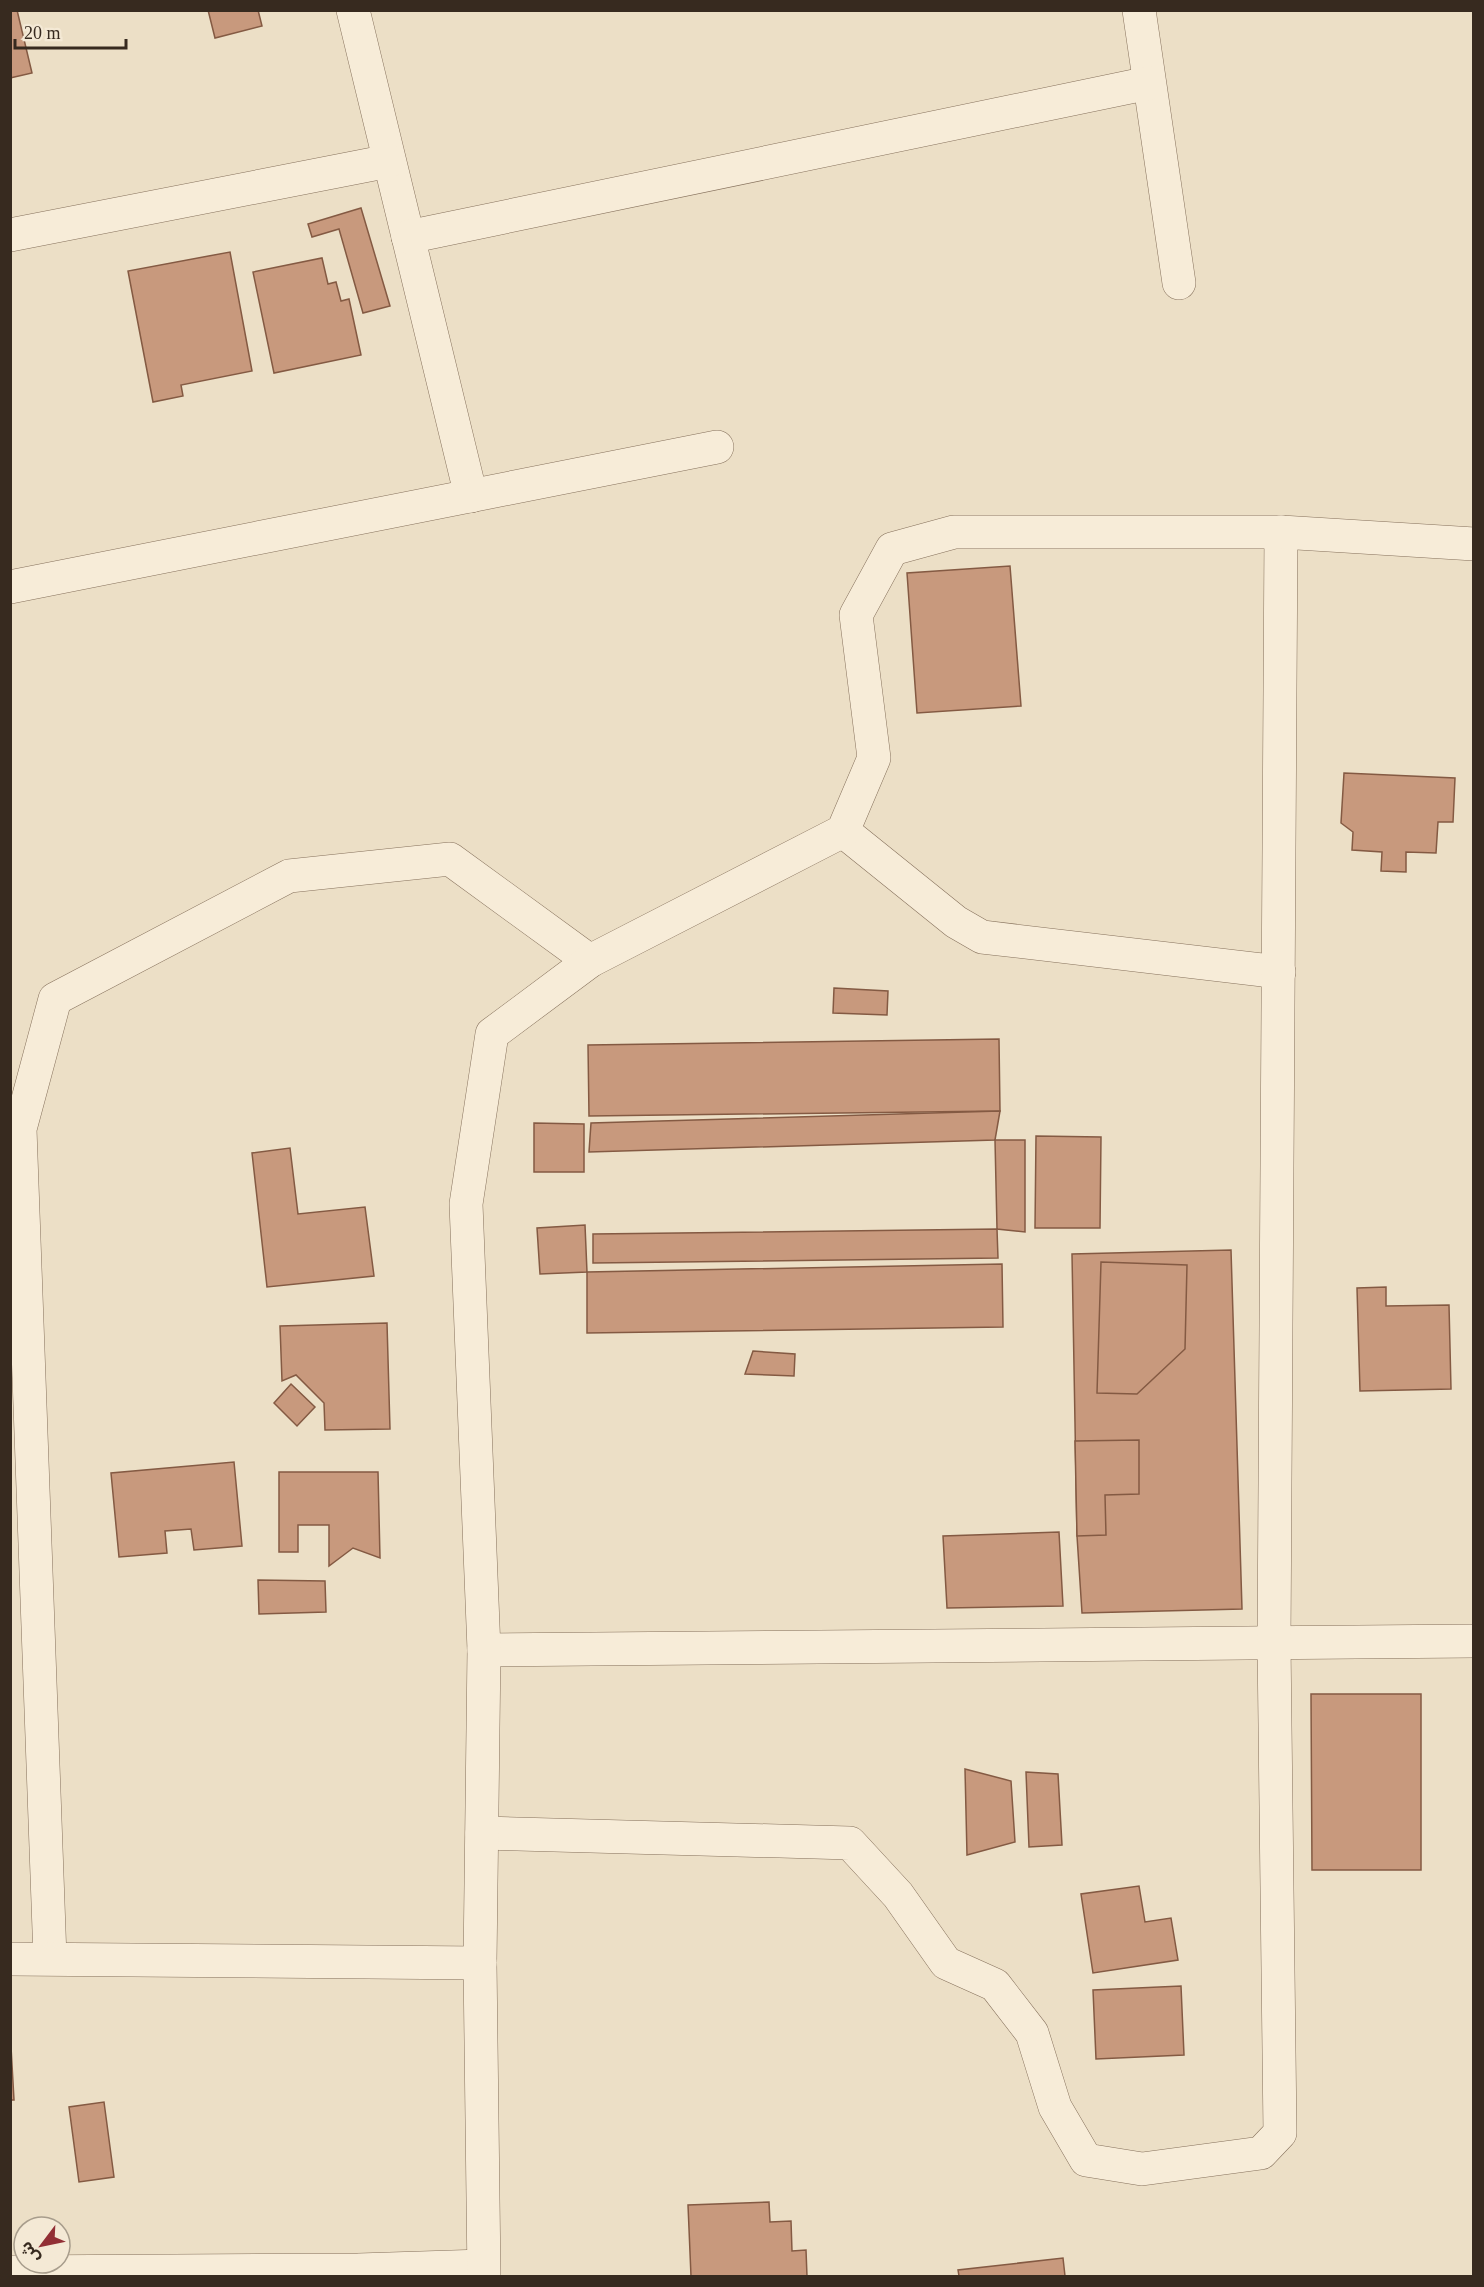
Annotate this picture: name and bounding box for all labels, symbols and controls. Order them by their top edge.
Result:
scale bar [15,12,126,50]
text: 20 m [24,23,61,43]
north arrow [12,2215,72,2275]
text: ش [17,2238,44,2266]

